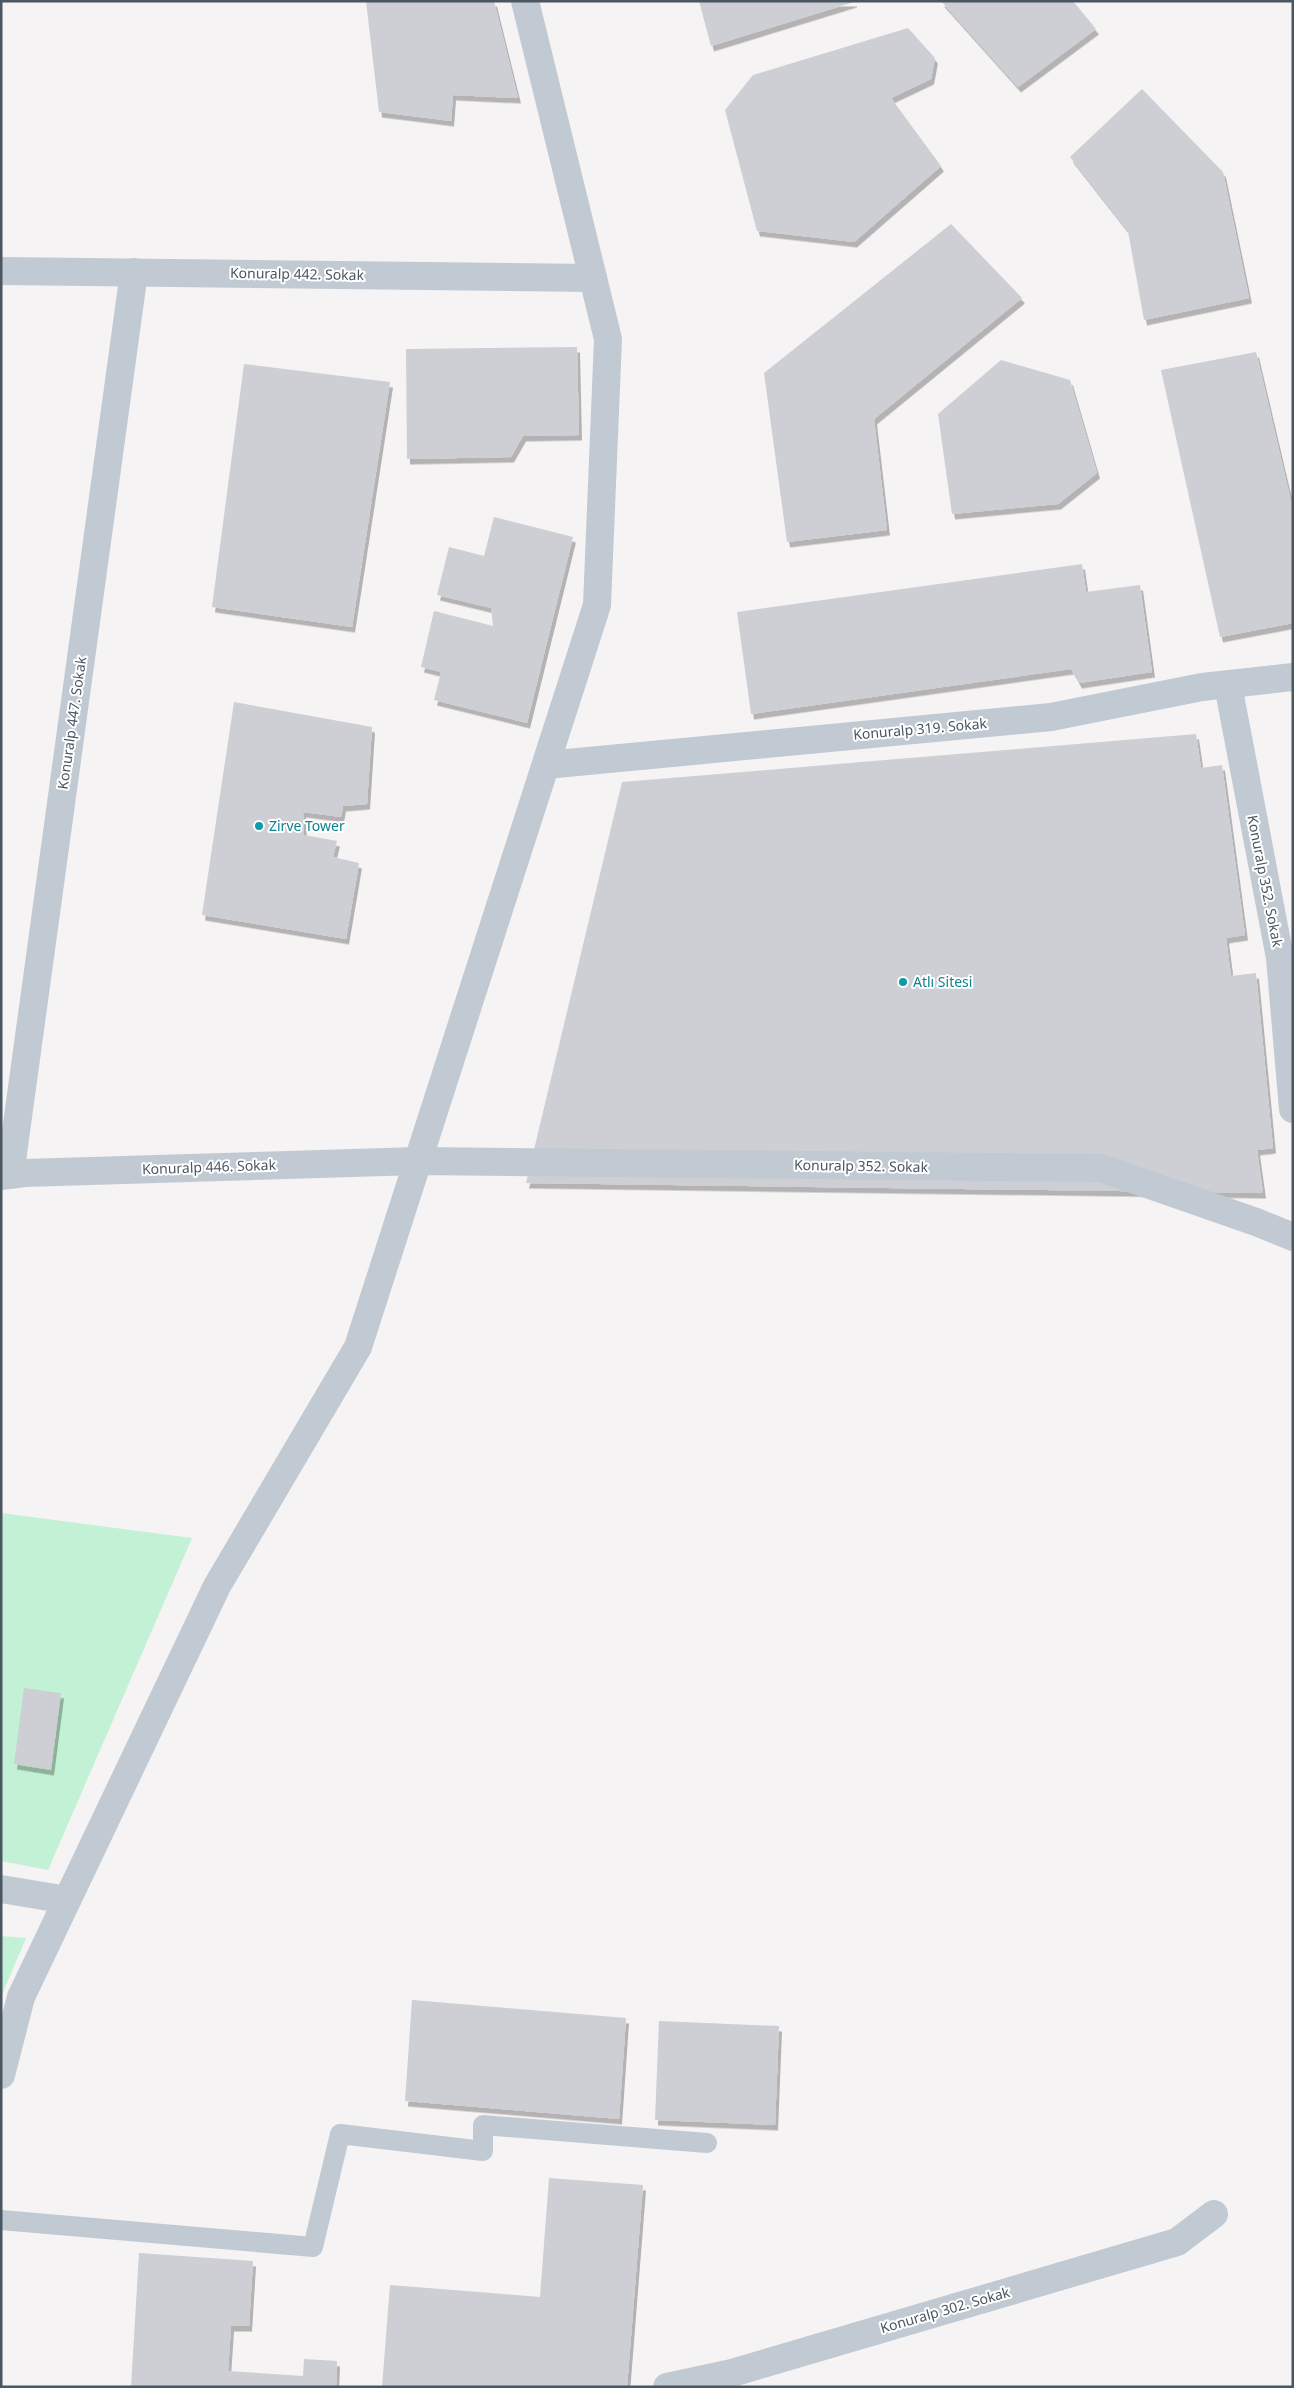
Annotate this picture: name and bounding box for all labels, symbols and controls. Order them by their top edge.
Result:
street label: Konuralp 442. Sokak [230,263,365,284]
street label: Konuralp 447. Sokak [53,655,90,791]
street label: Konuralp 319. Sokak [852,713,988,744]
street label: Konuralp 352. Sokak [1243,813,1288,949]
place label: Zirve Tower [269,816,345,835]
marker: Zirve Tower [253,820,265,832]
place label: Atlı Sitesi [913,972,972,991]
marker: Atlı Sitesi [897,976,909,988]
street label: Konuralp 446. Sokak [142,1155,277,1178]
street label: Konuralp 352. Sokak [794,1155,929,1176]
street label: Konuralp 302. Sokak [878,2282,1012,2337]

